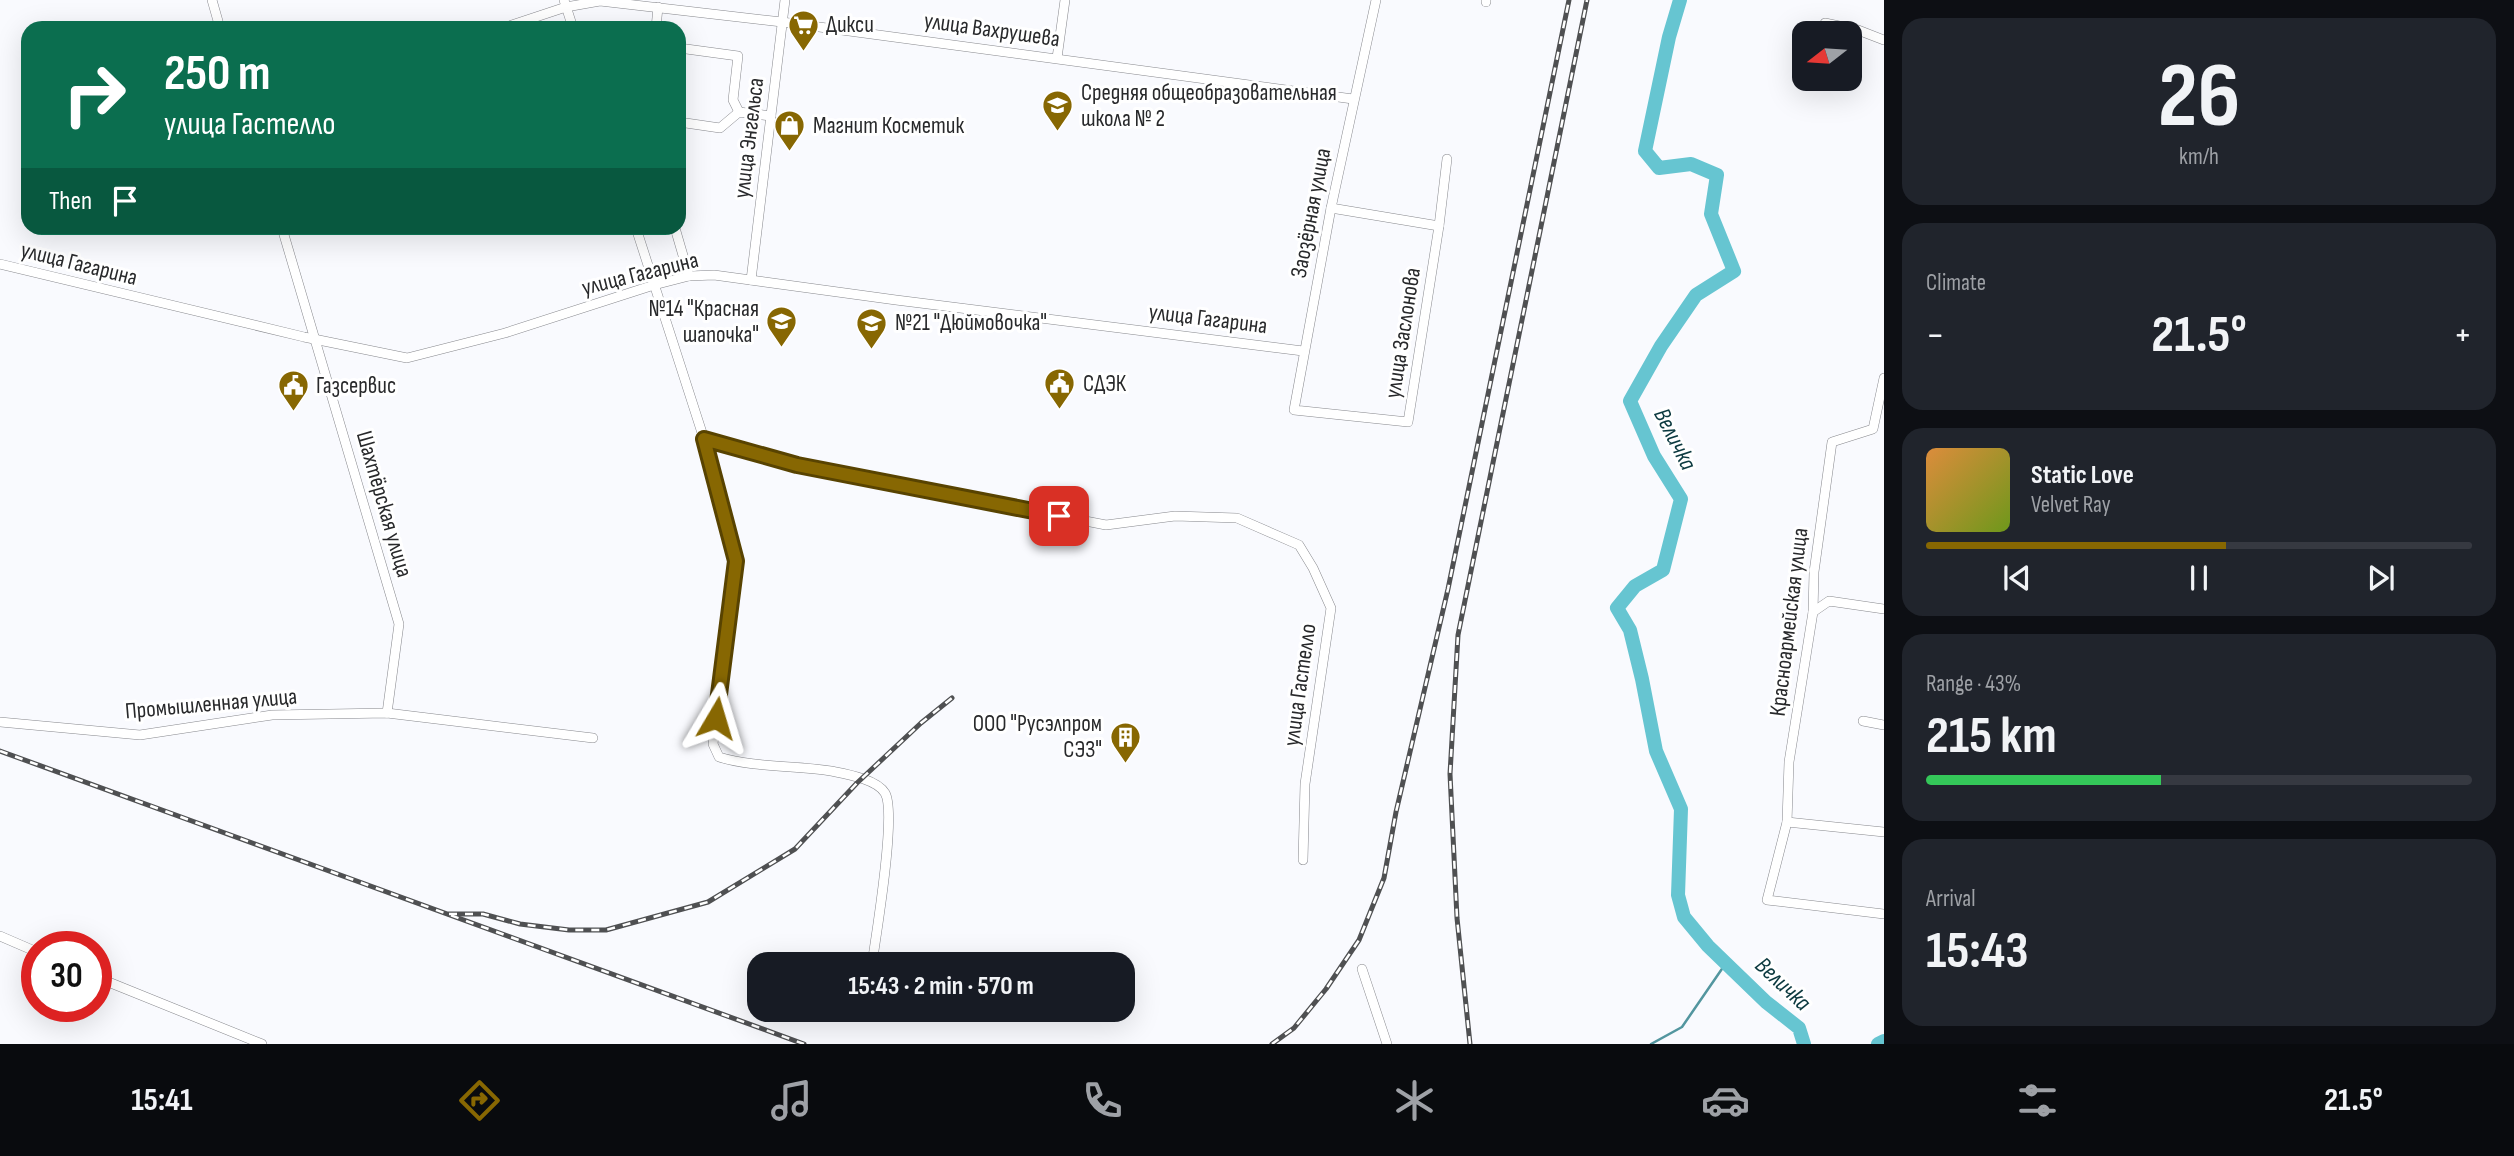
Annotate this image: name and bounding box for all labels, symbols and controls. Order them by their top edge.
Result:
street label: улица Вахрушева [922,7,1062,53]
supermarket icon: Дикси [786,8,820,52]
place label: Дикси [826,11,874,39]
north arrow [1792,21,1862,91]
map controls [1792,21,1862,91]
text: 26 [2158,43,2240,152]
text: 250 m [164,45,270,104]
icon: right [49,49,140,140]
street label: улица Энгельса [728,76,770,200]
place label: Средняя общеобразовательная школа № 2 [1081,79,1337,133]
school or university icon: Средняя общеобразовательная школа № 2 [1041,89,1075,133]
text: улица Гастелло [164,105,336,144]
shop icon: Магнит Косметик [773,109,807,153]
place label: Магнит Косметик [813,112,964,140]
text: km/h [2179,143,2219,171]
street label: Заозёрная улица [1285,146,1337,280]
icon: arrive [106,182,144,220]
text: Then [49,186,92,217]
street label: улица Гагарина [18,236,140,292]
street label: улица Гагарина [579,246,701,302]
street label: улица Заслонова [1379,266,1427,400]
text: Climate [1926,269,1986,297]
place label: №14 "Красная шапочка" [649,295,759,349]
street label: улица Гагарина [1147,298,1269,340]
text: 21.5° [2151,304,2247,367]
school or university icon: №14 "Красная шапочка" [765,305,799,349]
school or university icon: №21 "Дюймовочка" [855,306,889,350]
place label: №21 "Дюймовочка" [895,309,1047,337]
text: − [1926,313,1945,358]
text: + [2453,313,2472,358]
public building icon: СДЭК [1043,367,1077,411]
public building icon: Газсервис [276,369,310,413]
place label: СДЭК [1083,370,1127,398]
place label: Газсервис [316,372,396,400]
water label: Величка [1647,403,1703,475]
street label: Шахтёрская улица [350,428,418,580]
text: Static Love [2031,460,2134,491]
pin [1029,486,1089,546]
text: Velvet Ray [2031,491,2111,519]
icon: arrive [1040,497,1078,535]
street label: Красноармейская улица [1764,526,1814,718]
icon: previous [1998,559,2036,597]
icon: pause [2180,559,2218,597]
icon: next [2362,559,2400,597]
street label: улица Гастелло [1278,622,1322,748]
text: Range · 43% [1926,670,2021,698]
position arrow [679,681,753,755]
street label: Промышленная улица [124,683,298,725]
text: 215 km [1926,705,2057,768]
place label: ООО "Русэлпром СЭЗ" [973,710,1102,764]
building icon: ООО "Русэлпром СЭЗ" [1108,720,1142,764]
text: Arrival [1926,885,1975,913]
text: 15:43 [1926,920,2029,983]
speed limit sign: 30 [21,931,112,1022]
water label: Величка [1749,951,1817,1017]
text: 15:43 · 2 min · 570 m [848,971,1034,1002]
icon: directions [455,1076,504,1125]
icon: music [767,1076,816,1125]
icon: phone [1078,1076,1127,1125]
icon: climate [1390,1076,1439,1125]
icon: car [1701,1076,1750,1125]
icon: filters [2013,1076,2062,1125]
text: 15:41 [131,1081,193,1120]
text: 21.5° [2324,1081,2383,1120]

